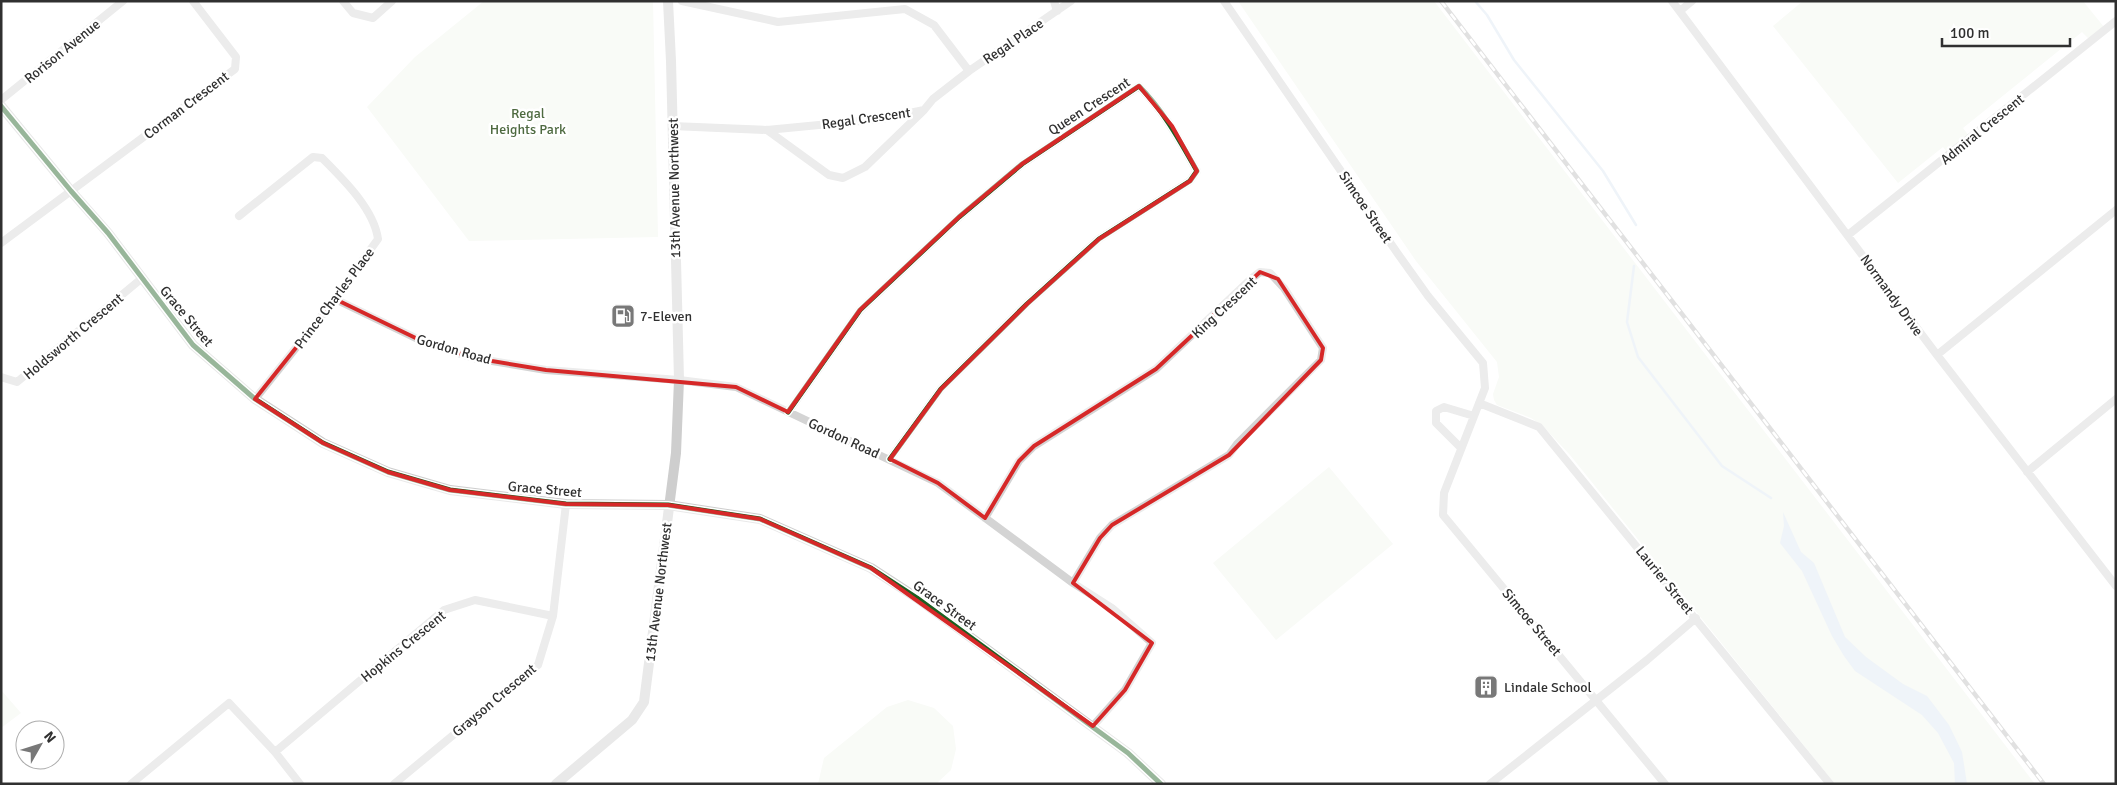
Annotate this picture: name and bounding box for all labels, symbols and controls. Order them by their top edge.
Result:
street label: Regal Place [980,15,1047,68]
scale bar [1942,15,2070,47]
street label: Rorison Avenue [21,16,104,87]
text: 100 m [1950,24,1990,42]
street label: Corman Crescent [140,68,232,143]
street label: Queen Crescent [1045,74,1133,139]
street label: Admiral Crescent [1937,90,2028,168]
street label: Regal Crescent [821,104,912,133]
park label: Regal Heights Park [490,105,566,138]
street label: 13th Avenue Northwest [665,118,684,258]
street label: Simcoe Street [1335,168,1396,247]
street label: Prince Charles Place [291,244,378,352]
street label: Normandy Drive [1856,251,1927,339]
street label: King Crescent [1188,273,1260,342]
street label: Grace Street [156,282,217,350]
street label: Holdsworth Crescent [20,290,127,383]
fuel station icon: 7-Eleven [610,303,636,329]
place label: 7-Eleven [640,308,692,325]
street label: Gordon Road [415,331,493,368]
street label: Gordon Road [805,415,882,462]
street label: Grace Street [507,478,583,501]
street label: 13th Avenue Northwest [642,521,675,663]
street label: Laurier Street [1632,543,1697,618]
street label: Grace Street [910,577,980,634]
street label: Simcoe Street [1498,585,1565,660]
street label: Hopkins Crescent [357,607,449,686]
street label: Grayson Crescent [449,660,540,740]
building icon: Lindale School [1473,674,1499,700]
place label: Lindale School [1504,679,1592,696]
north arrow [15,720,65,770]
text: N [40,728,59,746]

